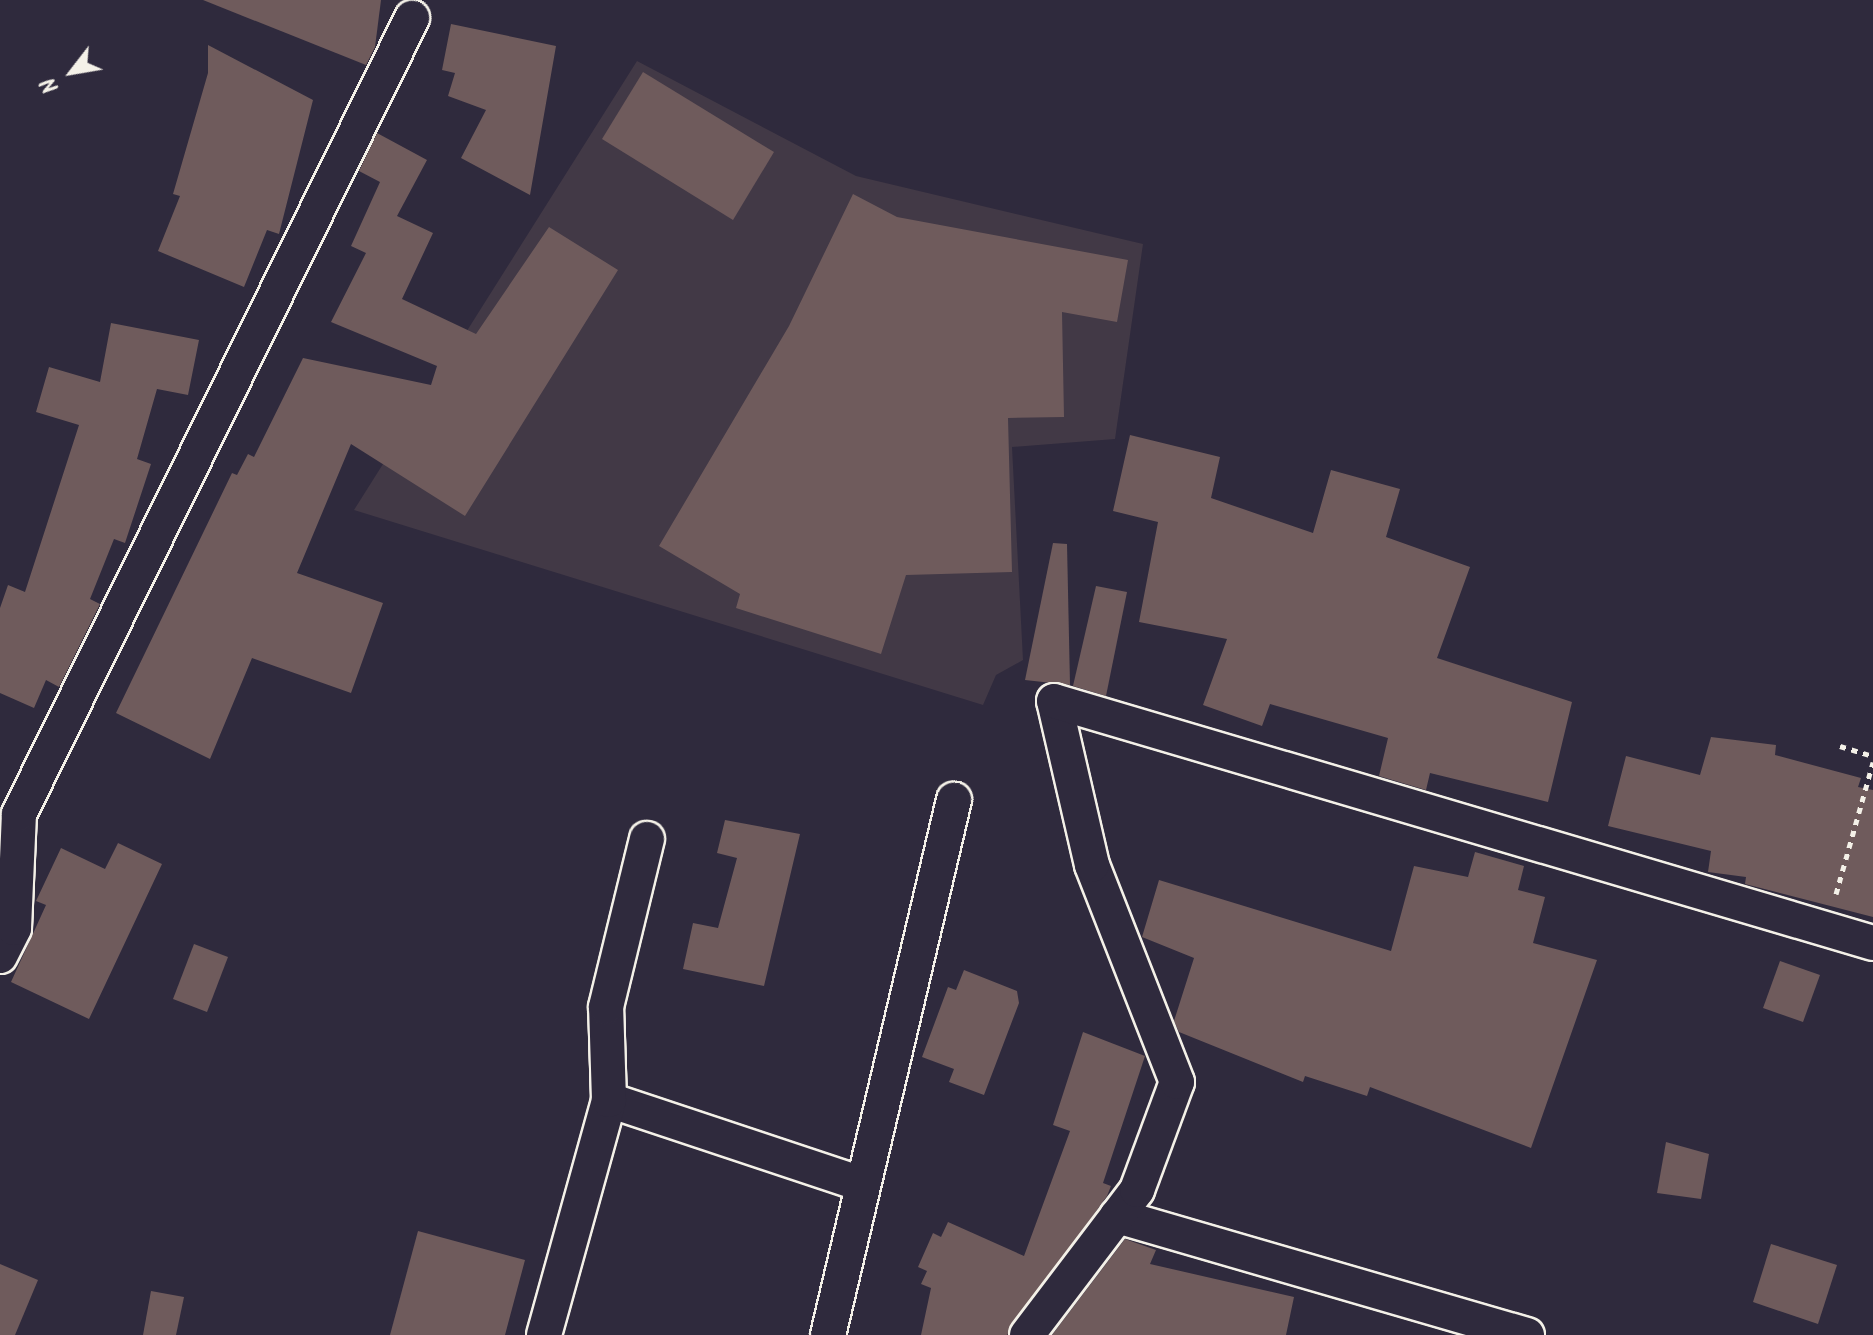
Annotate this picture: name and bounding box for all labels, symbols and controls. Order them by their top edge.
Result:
north arrow [32,32,112,112]
text: N [32,70,70,100]

